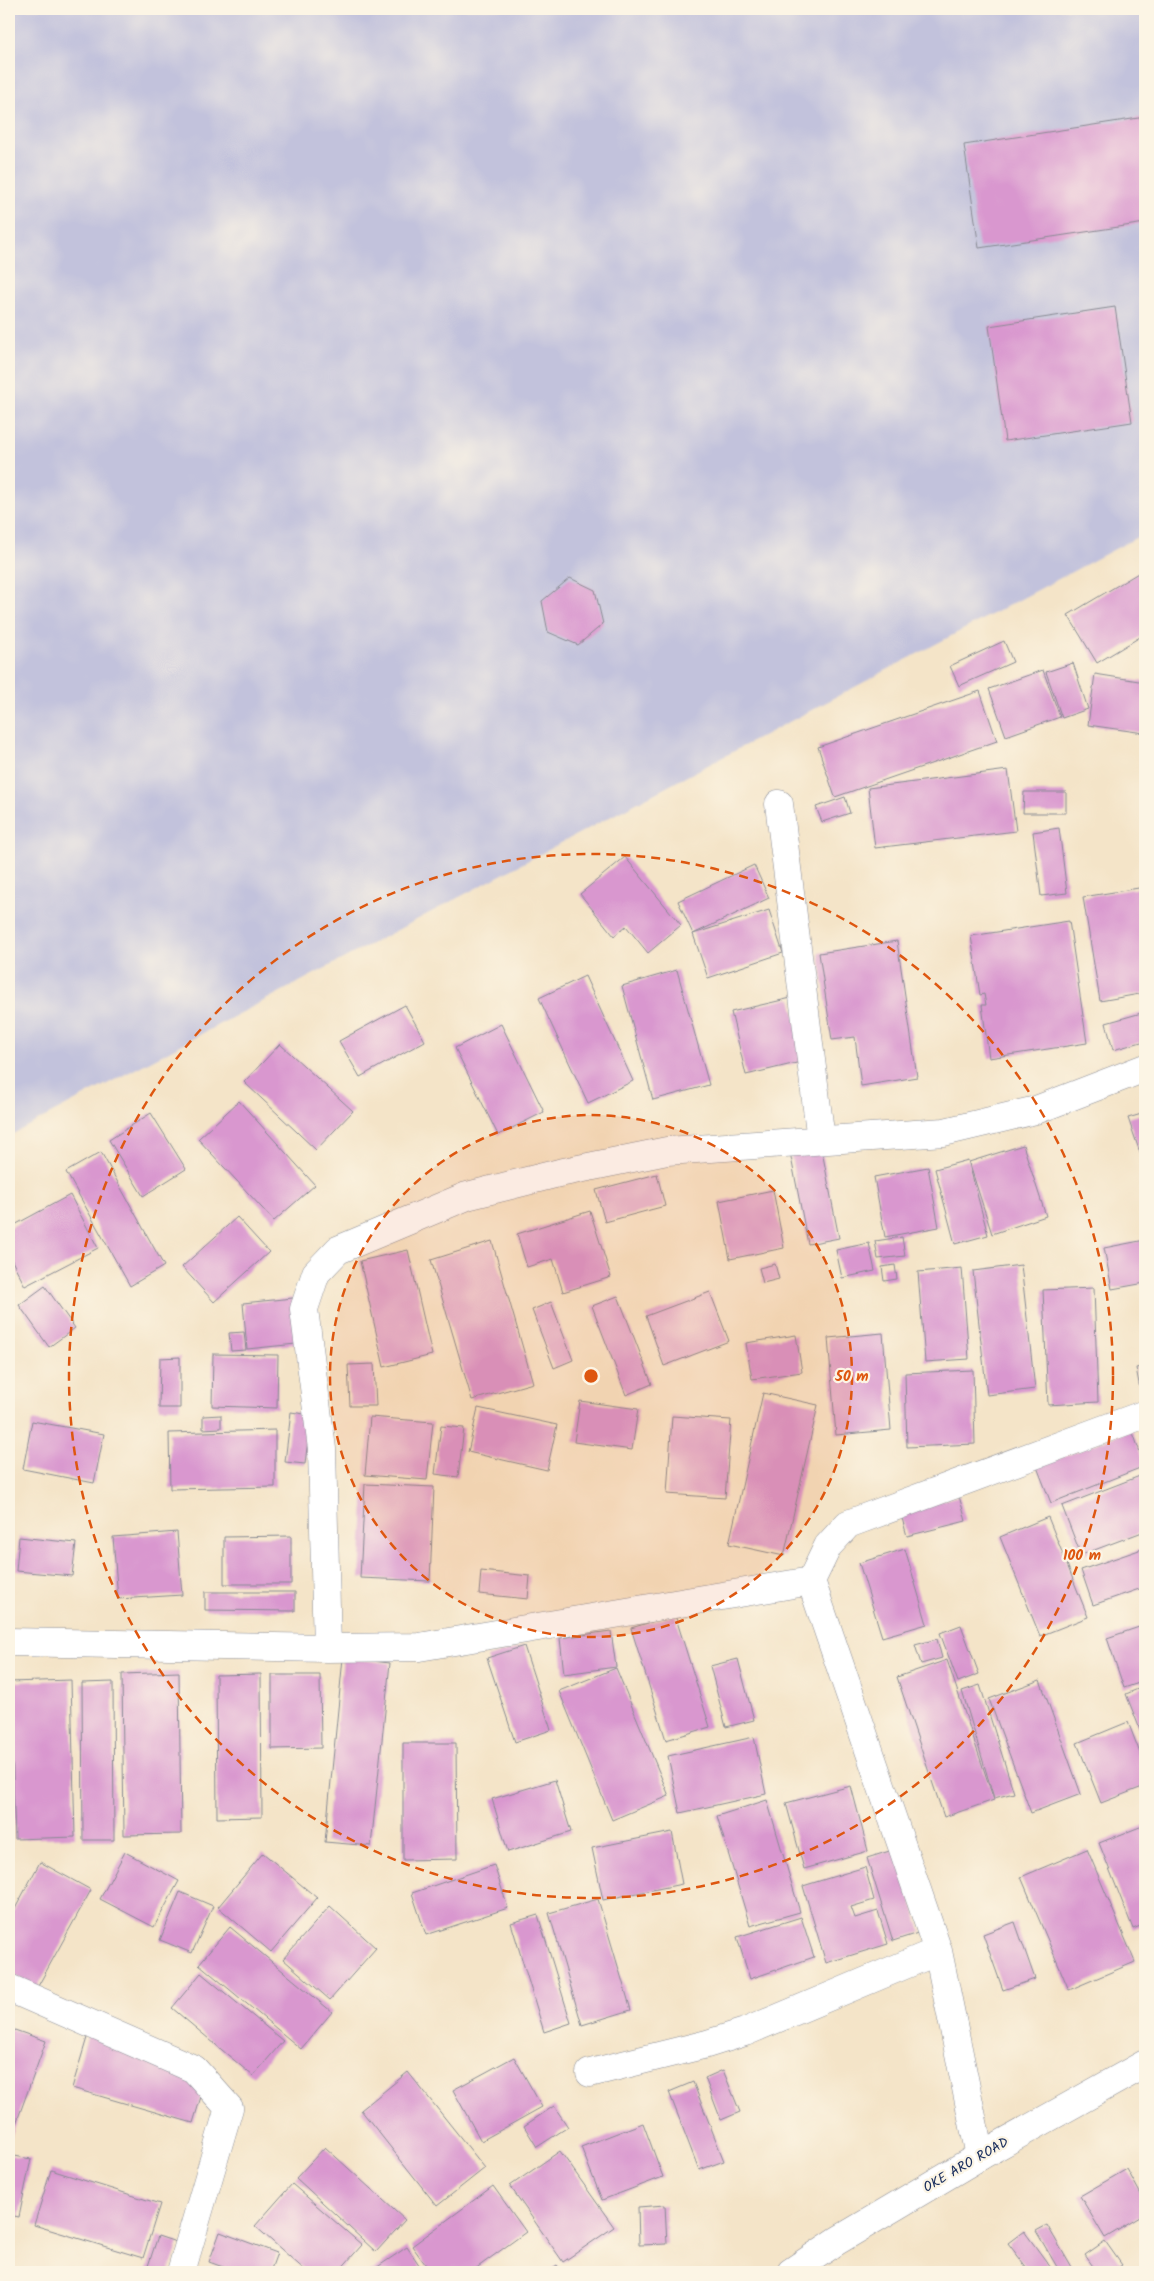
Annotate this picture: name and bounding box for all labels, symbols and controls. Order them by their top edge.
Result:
text: 50 m [834,1365,869,1389]
centre of rings [582,1367,600,1385]
text: 100 m [1063,1544,1101,1568]
street label: OKE ARO ROAD [919,2132,1013,2198]

